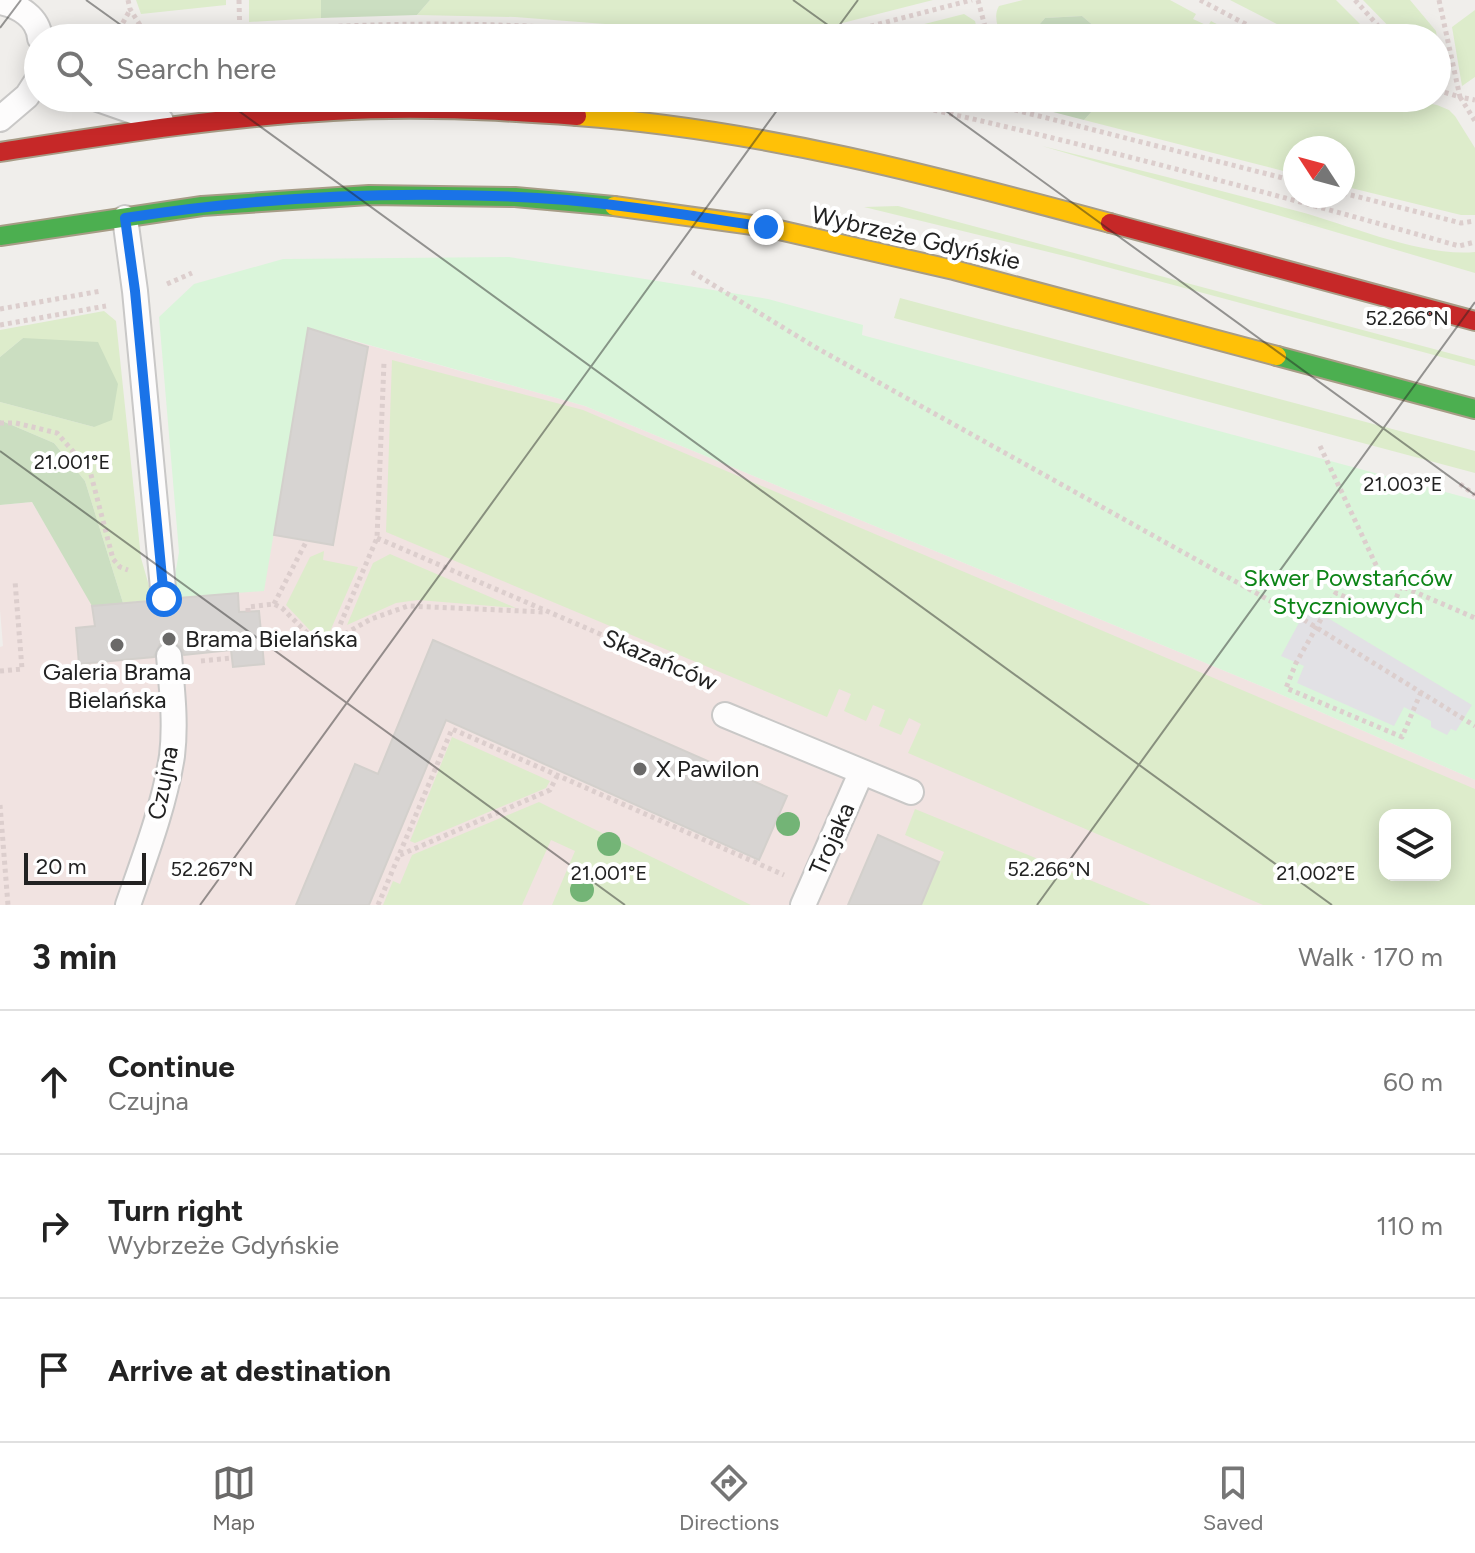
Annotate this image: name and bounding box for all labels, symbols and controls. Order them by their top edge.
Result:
search box [24,24,1451,112]
icon: search [52,46,96,90]
text: Search here [116,50,276,87]
north arrow [1283,136,1355,208]
street label: Wybrzeże Gdyńskie [809,199,1023,276]
route end [748,209,784,245]
text: 52.266°N [1365,306,1449,330]
text: 21.001°E [34,450,110,474]
text: 21.003°E [1363,472,1443,496]
park label: Skwer Powstańców Styczniowych [1243,563,1453,620]
route start [146,581,182,617]
street label: Skazańców [599,623,722,697]
place label: Brama Bielańska [185,624,358,653]
marker: Brama Bielańska [160,630,178,648]
marker: Galeria Brama Bielańska [108,636,126,654]
place label: Galeria Brama Bielańska [43,657,191,714]
street label: Czujna [141,744,184,822]
place label: X Pawilon [656,754,759,783]
marker: X Pawilon [631,760,649,778]
street label: Trojaka [803,798,860,880]
map controls [1379,809,1451,881]
button: layers [1379,809,1451,881]
scale bar [24,849,146,885]
text: 20 m [36,853,87,880]
text: 52.267°N [171,857,253,881]
text: 52.266°N [1007,857,1091,881]
text: 21.001°E [571,861,647,885]
text: 21.002°E [1276,861,1356,885]
text: 3 min [32,937,117,978]
text: Walk · 170 m [1298,941,1443,973]
text: Continue [108,1048,235,1085]
icon: ahead [32,1060,76,1104]
text: 60 m [1383,1066,1443,1098]
text: Czujna [108,1085,189,1117]
text: Turn right [108,1192,243,1229]
icon: right [32,1204,76,1248]
text: 110 m [1376,1210,1443,1242]
text: Wybrzeże Gdyńskie [108,1229,339,1261]
icon: arrive [32,1348,76,1392]
text: Arrive at destination [108,1352,391,1389]
tab: Map [212,1461,256,1536]
tab: Directions [679,1461,779,1536]
tab: Saved [1203,1461,1263,1536]

